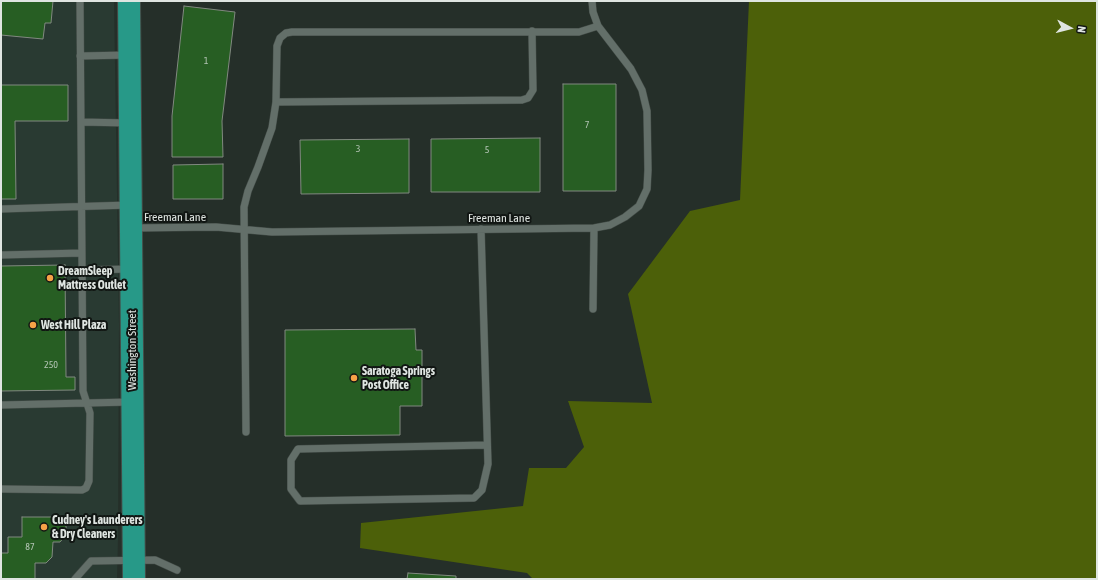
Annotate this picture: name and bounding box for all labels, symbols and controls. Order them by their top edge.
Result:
north arrow [1050,8,1090,48]
text: N [1076,26,1088,33]
house number: 1 [204,55,208,67]
house number: 7 [585,119,589,131]
house number: 3 [356,143,360,155]
house number: 5 [485,144,489,156]
street label: Freeman Lane [144,210,206,224]
street label: Freeman Lane [468,211,530,225]
place label: DreamSleep Mattress Outlet [58,264,126,292]
marker: DreamSleep Mattress Outlet [45,273,55,283]
street label: Washington Street [125,310,139,390]
place label: West Hill Plaza [41,318,106,332]
marker: West Hill Plaza [28,320,38,330]
house number: 250 [44,359,58,371]
place label: Saratoga Springs Post Office [362,364,435,392]
marker: Saratoga Springs Post Office [349,373,359,383]
place label: Cudney's Launderers & Dry Cleaners [52,513,143,541]
marker: Cudney's Launderers & Dry Cleaners [39,522,49,532]
house number: 87 [25,541,35,553]

